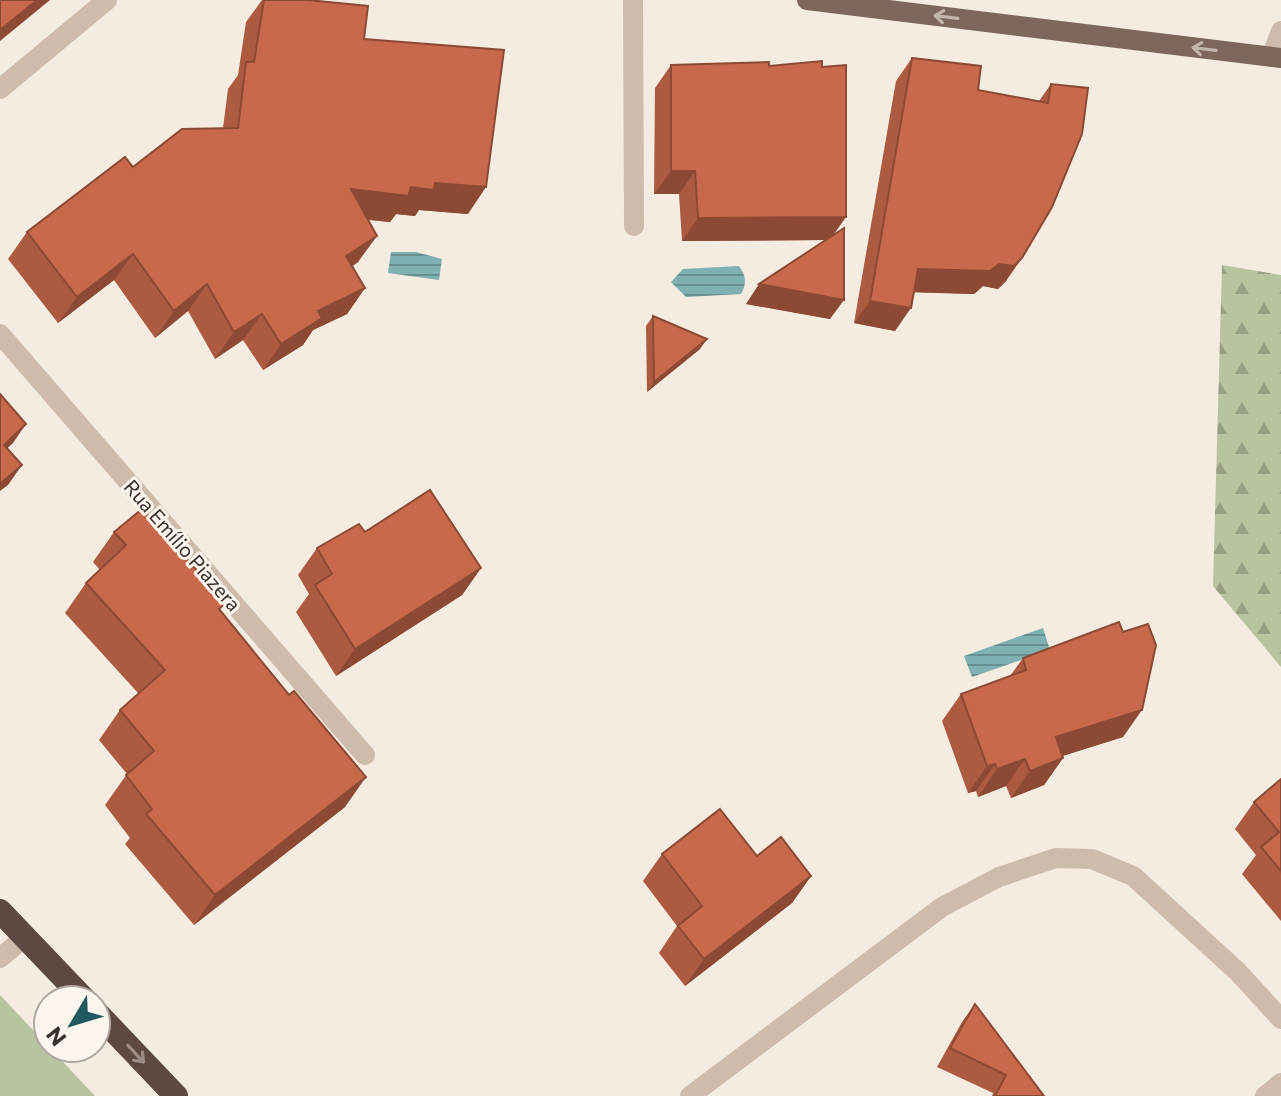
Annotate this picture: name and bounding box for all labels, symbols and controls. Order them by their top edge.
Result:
one-way arrow [933,9,959,24]
one-way arrow [1191,41,1217,56]
street label: Rua Emílio Piazera [119,474,247,616]
north arrow [32,984,112,1064]
text: N [40,1022,72,1051]
one-way arrow [126,1044,145,1064]

